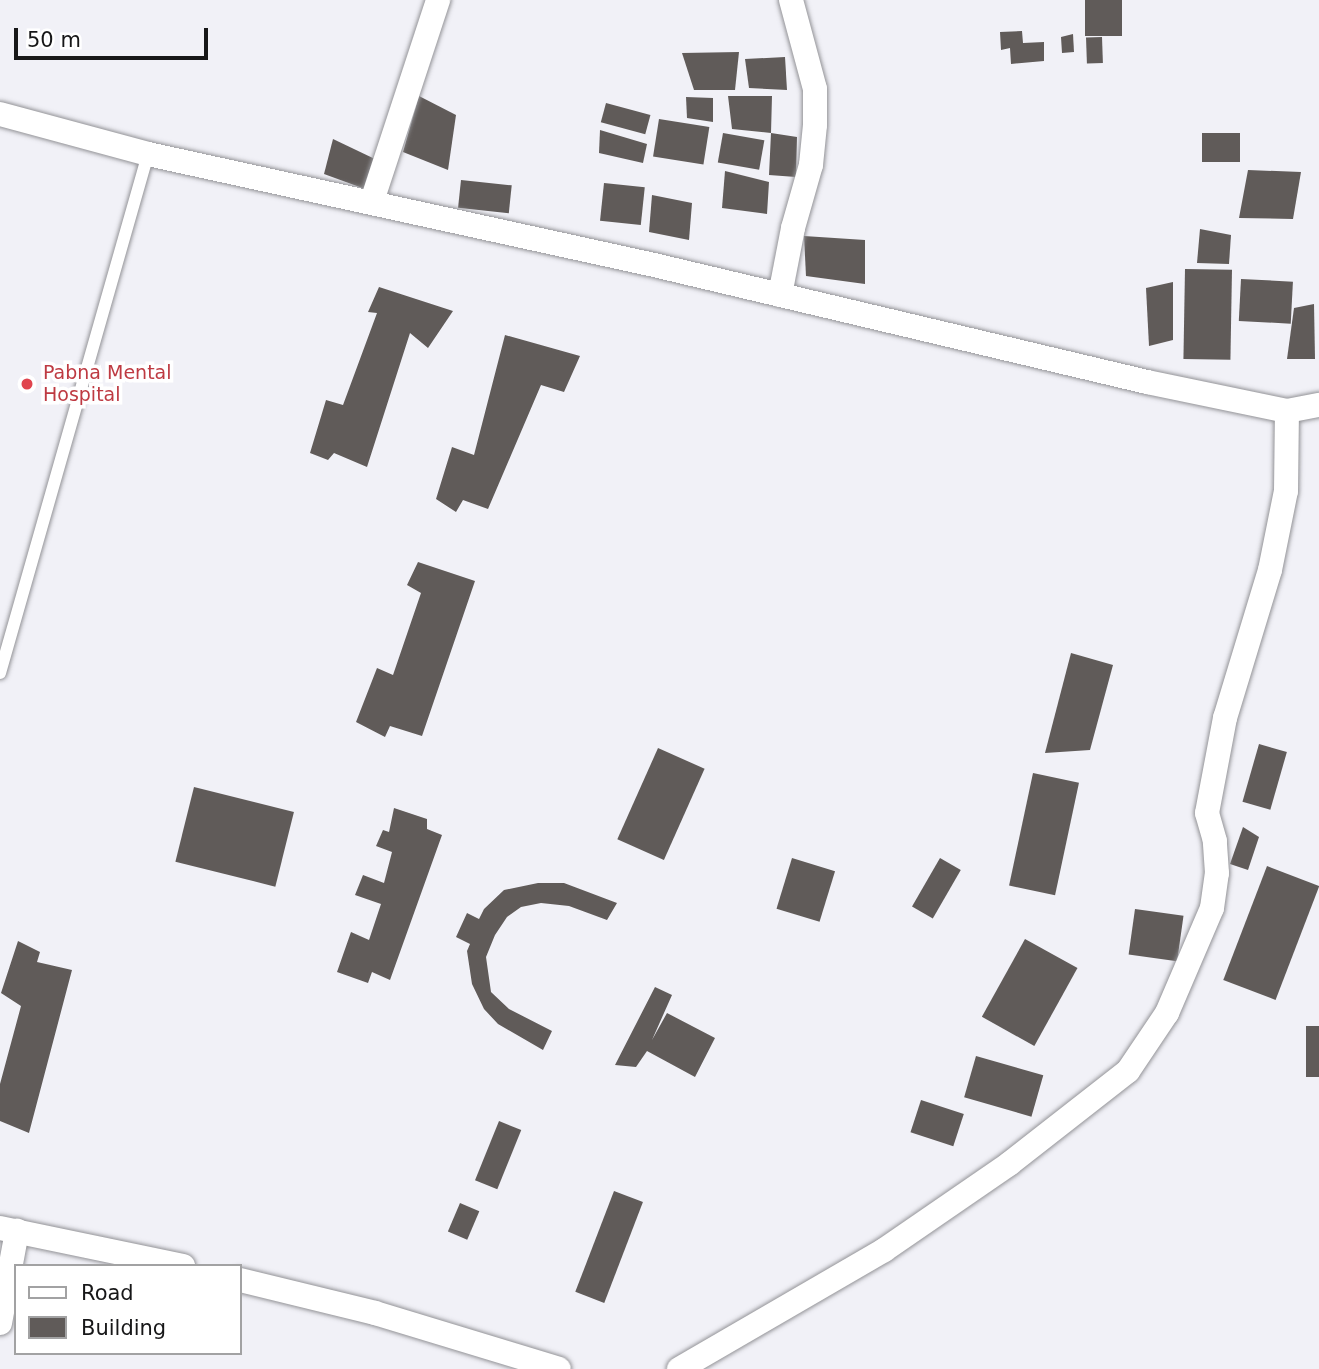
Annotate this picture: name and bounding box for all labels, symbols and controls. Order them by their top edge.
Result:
scale bar [18,14,212,58]
text: 50 m [27,28,81,52]
place label: Pabna Mental Hospital [43,362,172,406]
marker: Pabna Mental Hospital [17,374,37,394]
legend [14,1264,242,1355]
text: Road [81,1281,134,1305]
text: Building [81,1316,166,1340]

